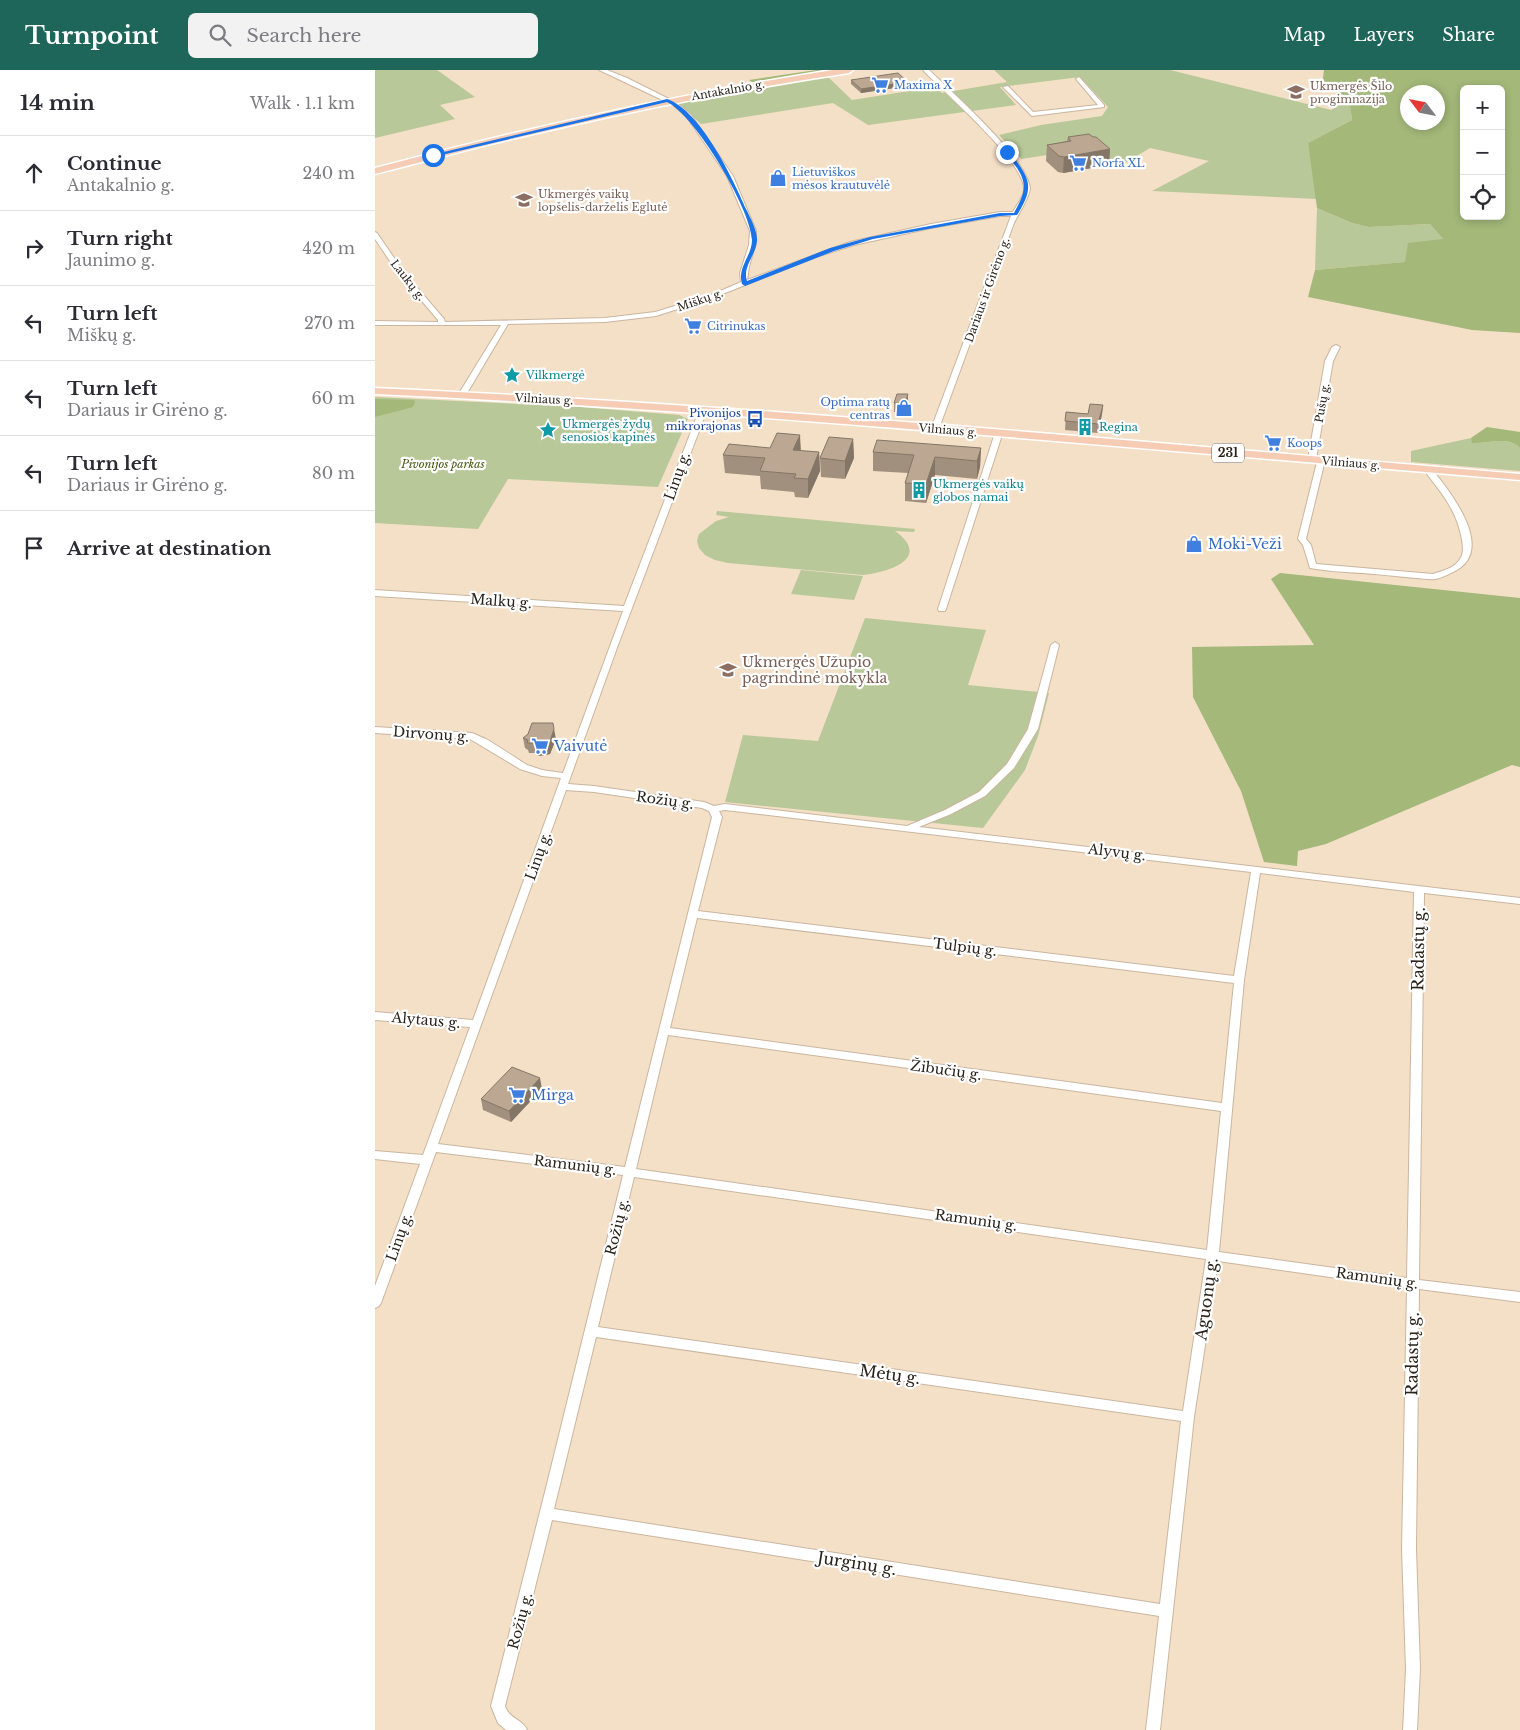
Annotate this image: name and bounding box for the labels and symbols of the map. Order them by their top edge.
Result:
supermarket icon: Maxima X [870,75,890,95]
street label: Antakalnio g. [689,77,766,103]
place label: Maxima X [894,78,953,92]
place label: Ukmergės Šilo progimnazija [1310,79,1392,106]
school or university icon: Ukmergės Šilo progimnazija [1286,82,1306,102]
north arrow [1400,85,1445,130]
route end [996,141,1019,164]
route start [422,144,445,167]
supermarket icon: Norfa XL [1068,153,1088,173]
place label: Norfa XL [1092,156,1144,170]
place label: Lietuviškos mėsos krautuvėlė [792,165,890,192]
shop icon: Lietuviškos mėsos krautuvėlė [768,168,788,188]
place label: Ukmergės vaikų lopšelis-darželis Eglutė [538,187,668,214]
school or university icon: Ukmergės vaikų lopšelis-darželis Eglutė [514,190,534,210]
street label: Dariaus ir Girėno g. [962,236,1012,344]
street label: Laukų g. [388,257,428,303]
street label: Miškų g. [675,286,725,314]
supermarket icon: Citrinukas [683,316,703,336]
place label: Citrinukas [707,319,766,333]
place icon: Vilkmergė [502,365,522,385]
place label: Vilkmergė [525,368,585,382]
street label: Pušų g. [1312,382,1332,424]
street label: Vilniaus g. [514,390,574,408]
place label: Optima ratų centras [820,395,891,422]
shop icon: Optima ratų centras [894,398,914,418]
place label: Pivonijos mikrorajonas [666,406,741,433]
bus stop icon: Pivonijos mikrorajonas [745,409,765,429]
place label: Ukmergės žydų senosios kapinės [562,417,655,444]
building icon: Regina [1075,417,1095,437]
place icon: Ukmergės žydų senosios kapinės [538,420,558,440]
street label: Vilniaus g. [917,420,978,440]
place label: Regina [1099,420,1139,434]
supermarket icon: Koops [1263,433,1283,453]
place label: Koops [1287,436,1322,450]
road number: 231 [1212,443,1244,462]
street label: Linų g. [660,449,694,503]
street label: Vilniaus g. [1320,453,1381,473]
park label: Pivonijos parkas [400,457,485,471]
place label: Ukmergės vaikų globos namai [933,477,1024,504]
building icon: Ukmergės vaikų globos namai [909,480,929,500]
shop icon: Moki-Veži [1184,534,1204,554]
place label: Moki-Veži [1208,535,1282,553]
street label: Malkų g. [470,590,532,612]
place label: Ukmergės Užupio pagrindinė mokykla [742,653,887,687]
school or university icon: Ukmergės Užupio pagrindinė mokykla [718,660,738,680]
street label: Dirvonų g. [392,722,470,746]
supermarket icon: Vaivutė [530,736,550,756]
place label: Vaivutė [553,737,607,755]
street label: Rožių g. [635,787,695,813]
street label: Linų g. [521,829,555,883]
street label: Alyvų g. [1086,839,1147,864]
street label: Radastų g. [1407,907,1429,991]
street label: Tulpių g. [932,934,998,960]
street label: Alytaus g. [390,1008,461,1032]
street label: Žibučių g. [909,1056,983,1084]
supermarket icon: Mirga [507,1085,527,1105]
place label: Mirga [531,1086,574,1104]
street label: Ramunių g. [533,1151,617,1179]
street label: Rožių g. [601,1197,633,1257]
street label: Ramunių g. [934,1205,1018,1235]
street label: Linų g. [382,1210,416,1264]
street label: Aguonų g. [1190,1256,1222,1343]
street label: Ramunių g. [1335,1263,1419,1293]
street label: Radastų g. [1401,1312,1423,1396]
street label: Mėtų g. [858,1360,922,1388]
street label: Jurginų g. [814,1547,898,1579]
street label: Rožių g. [504,1591,536,1651]

